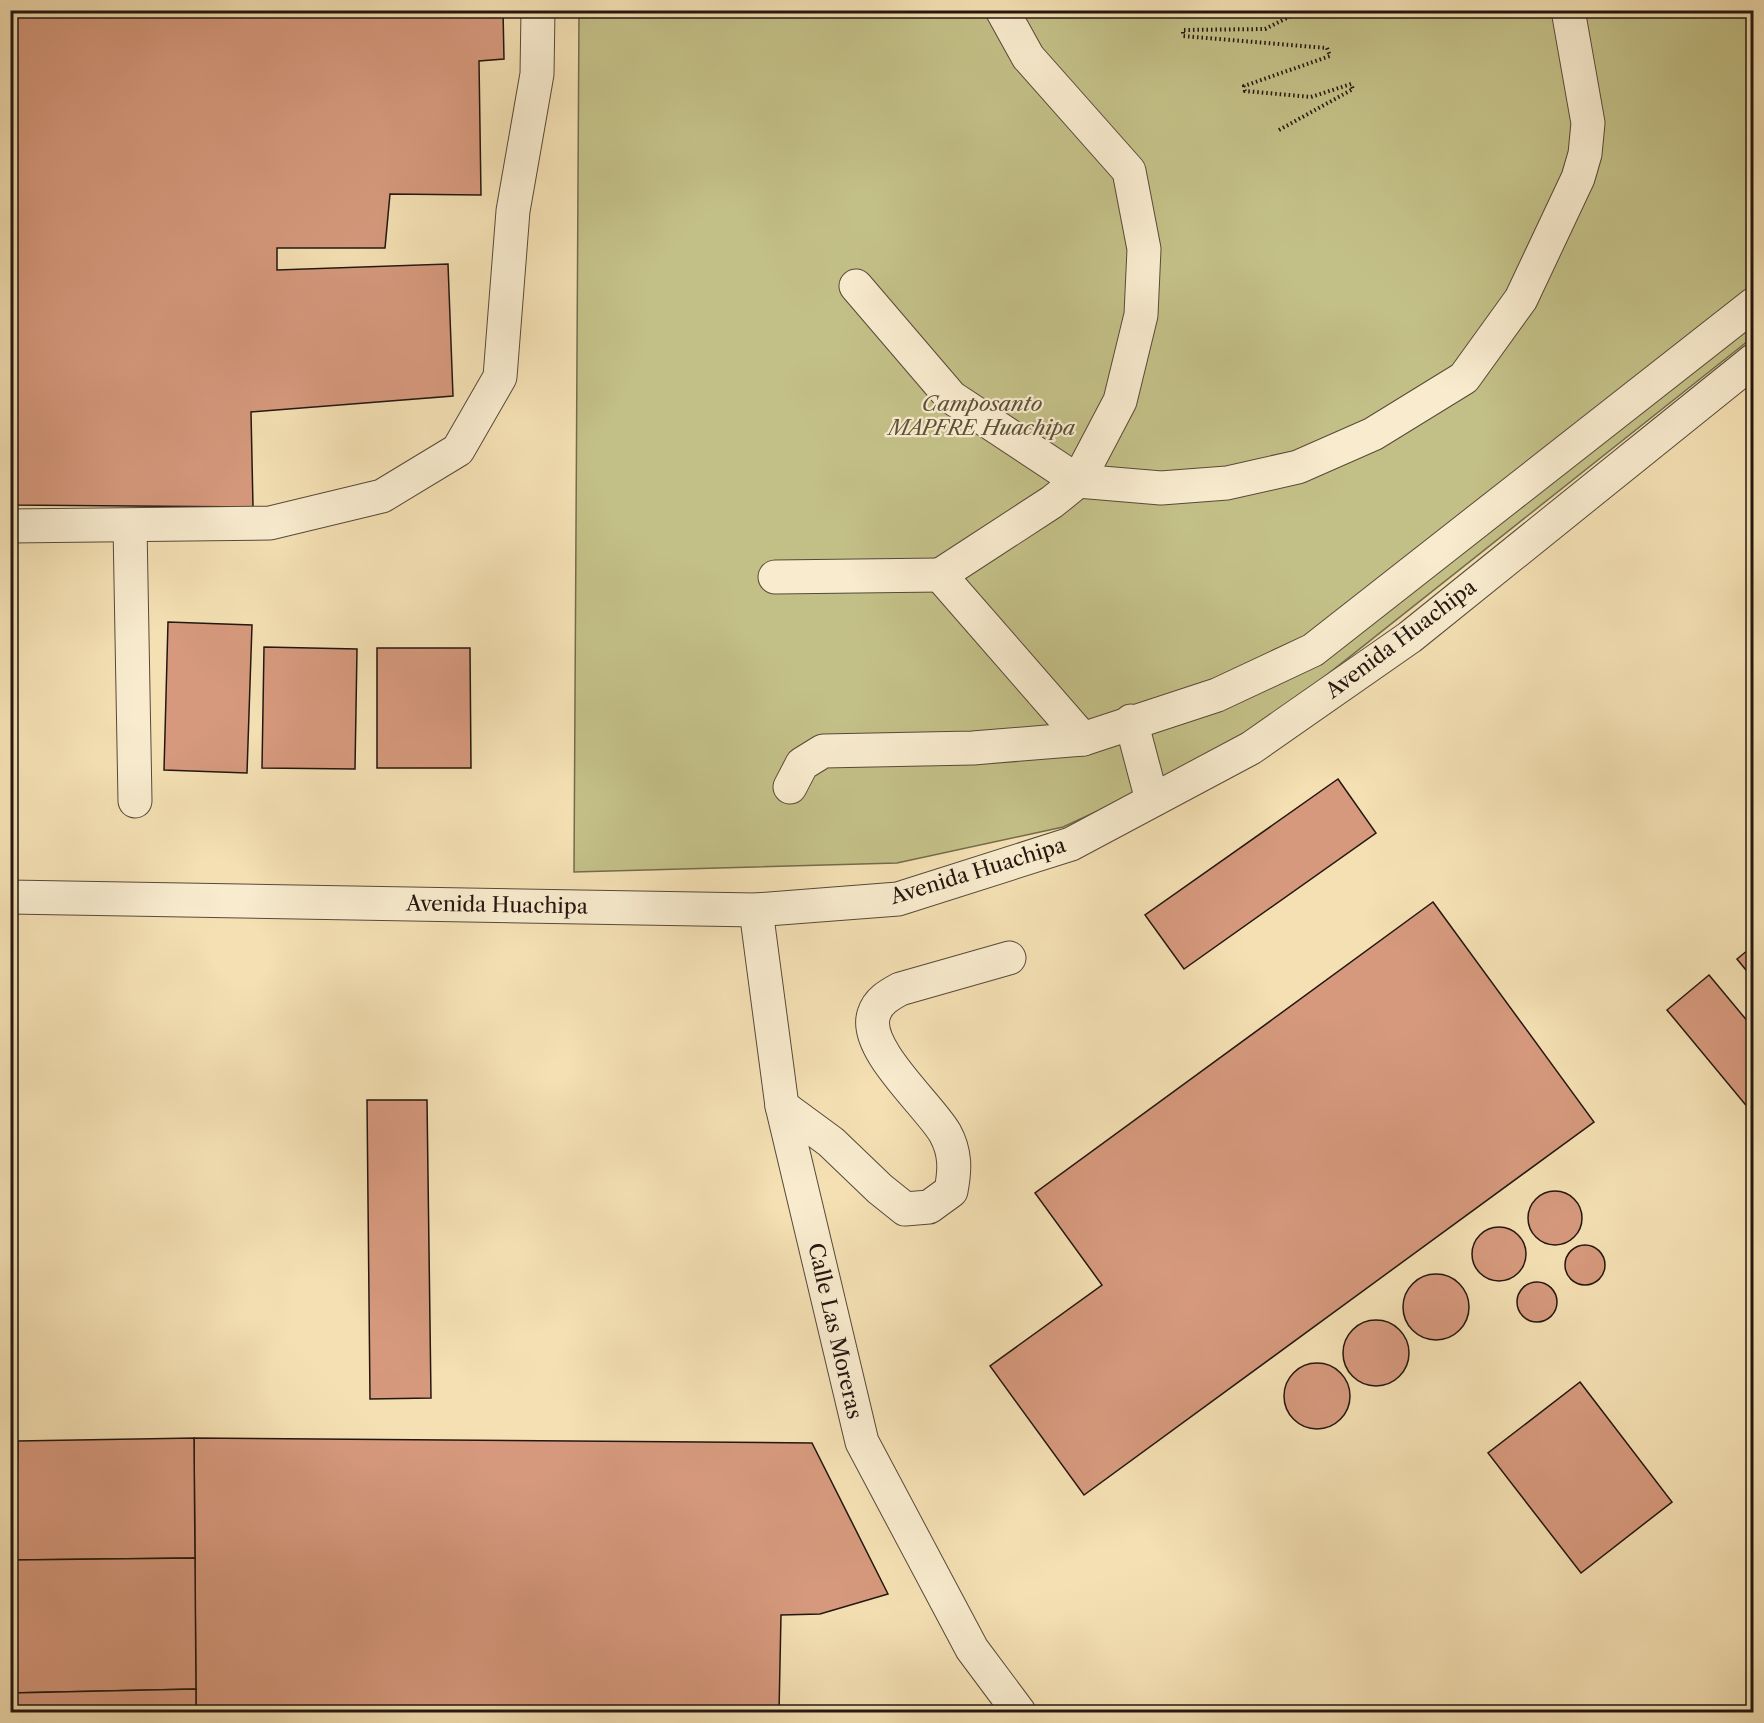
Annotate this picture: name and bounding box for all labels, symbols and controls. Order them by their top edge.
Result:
park label: Camposanto MAPFRE Huachipa [886,391,1076,440]
street label: Avenida Huachipa [1320,573,1482,704]
street label: Avenida Huachipa [886,832,1069,909]
street label: Avenida Huachipa [405,890,589,919]
street label: Calle Las Moreras [803,1241,868,1421]

